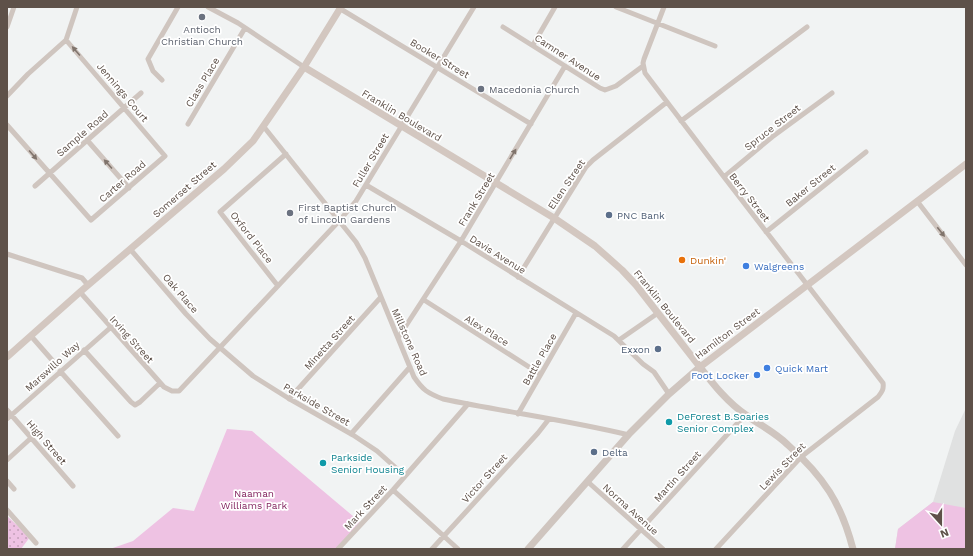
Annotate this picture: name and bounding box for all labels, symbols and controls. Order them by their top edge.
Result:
marker: Antioch Christian Church [197,12,207,22]
place label: Antioch Christian Church [161,24,243,47]
street label: Camner Avenue [533,32,603,83]
street label: Booker Street [408,36,472,81]
one-way arrow [72,46,81,57]
street label: Class Place [183,55,222,109]
street label: Jennings Court [95,61,151,125]
marker: Macedonia Church [476,84,486,94]
place label: Macedonia Church [489,84,579,95]
street label: Franklin Boulevard [360,87,443,144]
street label: Spruce Street [742,102,803,153]
street label: Sample Road [54,108,110,159]
street label: Fuller Street [350,131,391,189]
one-way arrow [510,148,517,160]
one-way arrow [28,149,37,160]
street label: Ellen Street [546,157,588,211]
street label: Carter Road [97,158,148,205]
street label: Somerset Street [150,158,219,220]
one-way arrow [103,159,113,169]
street label: Baker Street [783,161,838,209]
street label: Frank Street [456,170,497,228]
street label: Berry Street [727,171,773,225]
place label: First Baptist Church of Lincoln Gardens [298,202,397,225]
marker: First Baptist Church of Lincoln Gardens [285,208,295,218]
street label: Oxford Place [228,209,275,265]
marker: PNC Bank [604,210,614,220]
place label: PNC Bank [617,210,665,221]
one-way arrow [936,227,944,237]
street label: Davis Avenue [468,233,528,276]
marker: Dunkin' [677,255,687,265]
place label: Dunkin' [690,255,726,266]
marker: Walgreens [741,261,751,271]
place label: Walgreens [754,261,804,272]
street label: Franklin Boulevard [632,268,697,345]
street label: Oak Place [161,272,201,315]
street label: Hamilton Street [693,305,762,361]
street label: Millstone Road [390,307,429,378]
street label: Minetta Street [302,312,357,372]
street label: Irving Street [108,313,156,366]
street label: Alex Place [463,313,511,348]
street label: Battle Place [520,331,559,387]
street label: Marswillo Way [23,339,82,394]
place label: Exxon [621,344,650,355]
marker: Exxon [653,344,663,354]
marker: Quick Mart [762,363,772,373]
place label: Quick Mart [775,363,829,374]
place label: Foot Locker [691,370,749,381]
marker: Foot Locker [752,370,762,380]
street label: Parkside Street [282,381,353,428]
place label: DeForest B.Soaries Senior Complex [677,411,769,434]
marker: DeForest B.Soaries Senior Complex [664,417,674,427]
street label: High Street [24,418,69,467]
street label: Lewis Street [757,440,808,492]
marker: Delta [589,447,599,457]
place label: Delta [602,447,628,458]
street label: Martin Street [652,448,704,504]
street label: Victor Street [459,451,510,505]
place label: Parkside Senior Housing [331,452,405,475]
marker: Parkside Senior Housing [318,458,328,468]
street label: Mark Street [342,482,389,532]
street label: Norma Avenue [601,482,661,537]
park label: Naaman Williams Park [221,488,288,511]
north arrow [921,504,961,544]
text: N [938,525,951,540]

